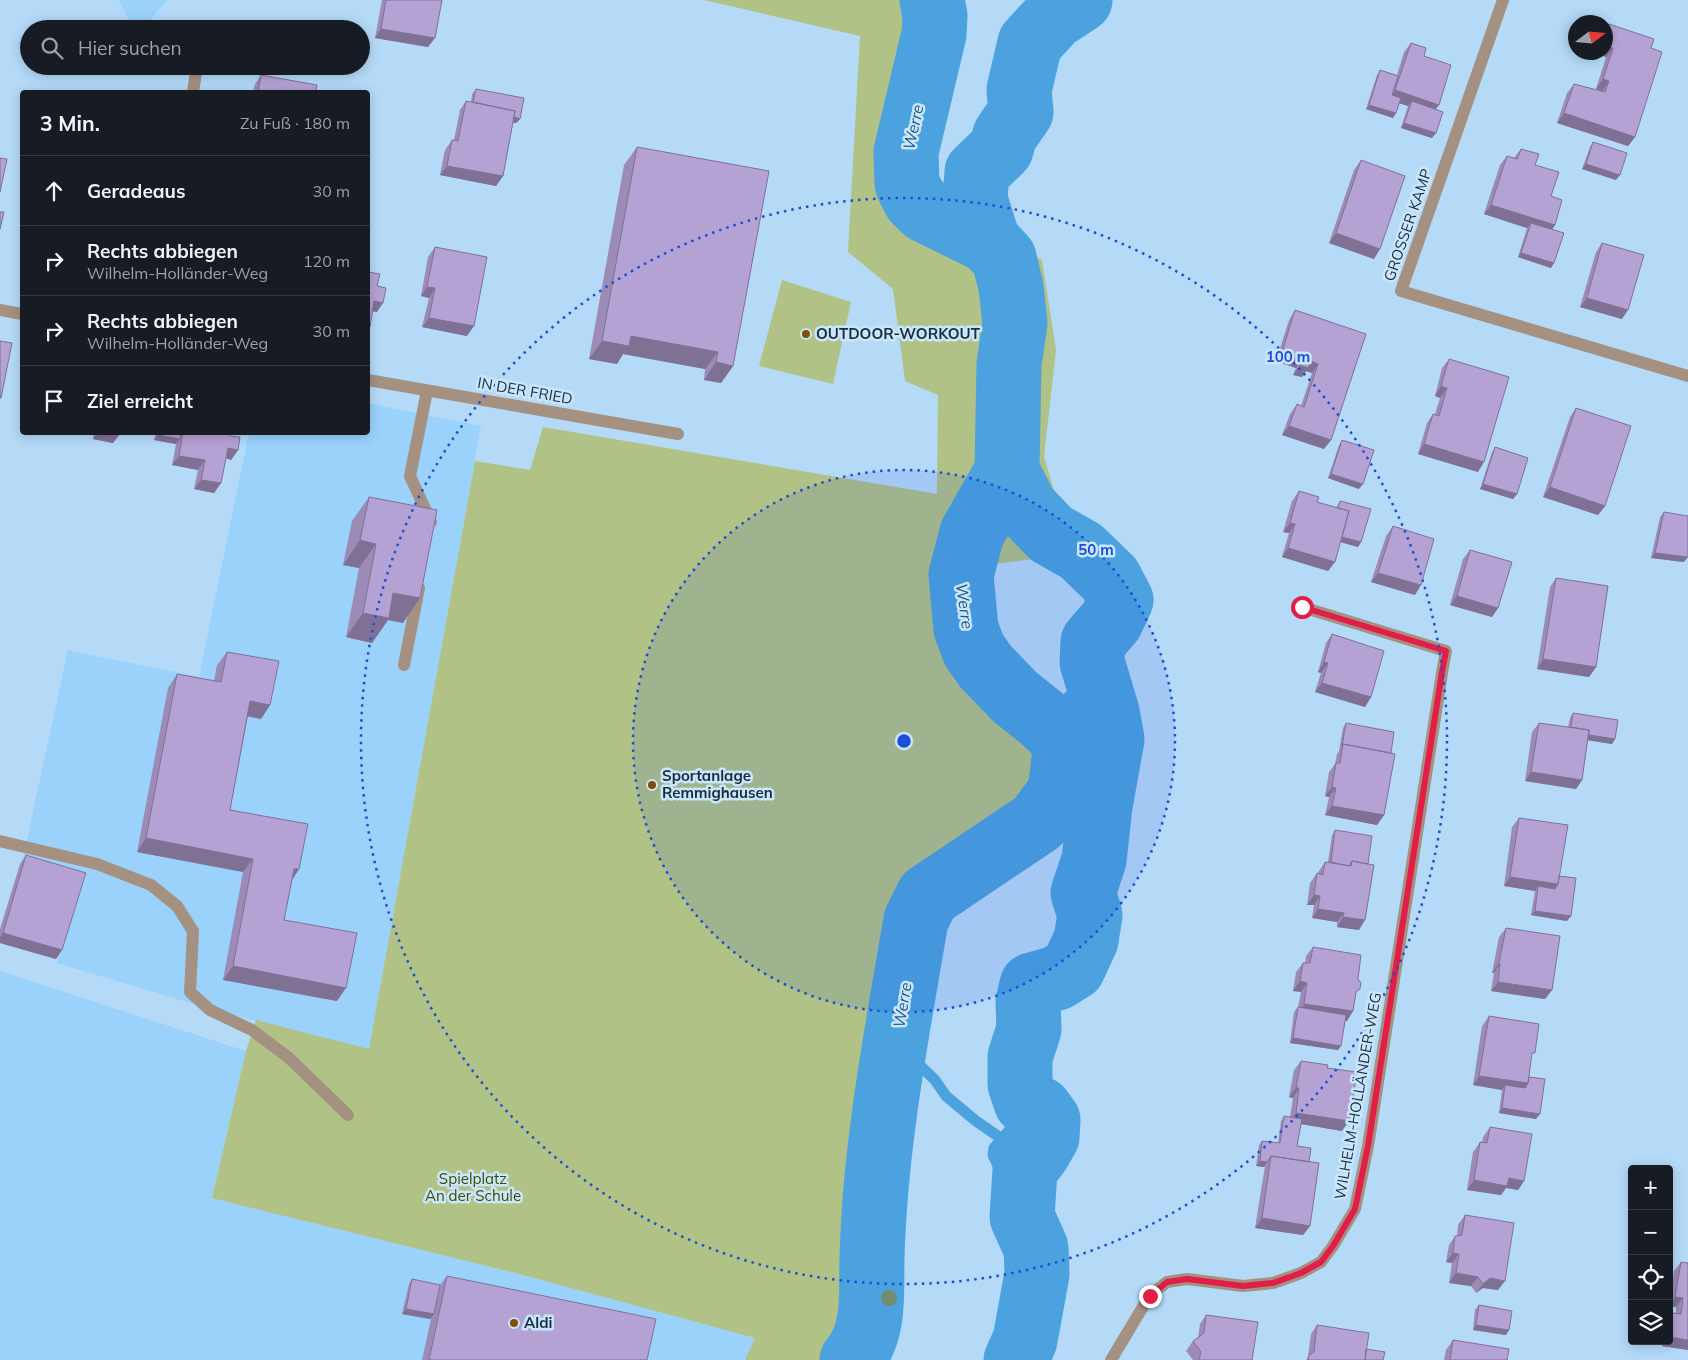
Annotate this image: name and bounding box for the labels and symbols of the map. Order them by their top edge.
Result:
north arrow [1568,15,1613,60]
water label: Werre [898,102,928,151]
street label: GROSSER KAMP [1379,166,1436,283]
place label: OUTDOOR-WORKOUT [816,324,981,343]
marker: OUTDOOR-WORKOUT [800,328,812,340]
text: 100 m [1266,347,1310,366]
street label: IN DER FRIED [476,373,574,408]
text: 50 m [1078,540,1114,559]
water label: Werre [952,582,978,630]
route start [1291,596,1314,619]
centre of rings [895,732,913,750]
place label: Sportanlage Remmighausen [662,766,773,802]
marker: Sportanlage Remmighausen [646,779,658,791]
water label: Werre [889,981,916,1029]
street label: WILHELM-HOLLÄNDER-WEG [1330,991,1385,1201]
park label: Spielplatz An der Schule [425,1169,521,1205]
route end [1139,1285,1162,1308]
place label: Aldi [524,1313,552,1332]
marker: Aldi [508,1317,520,1329]

